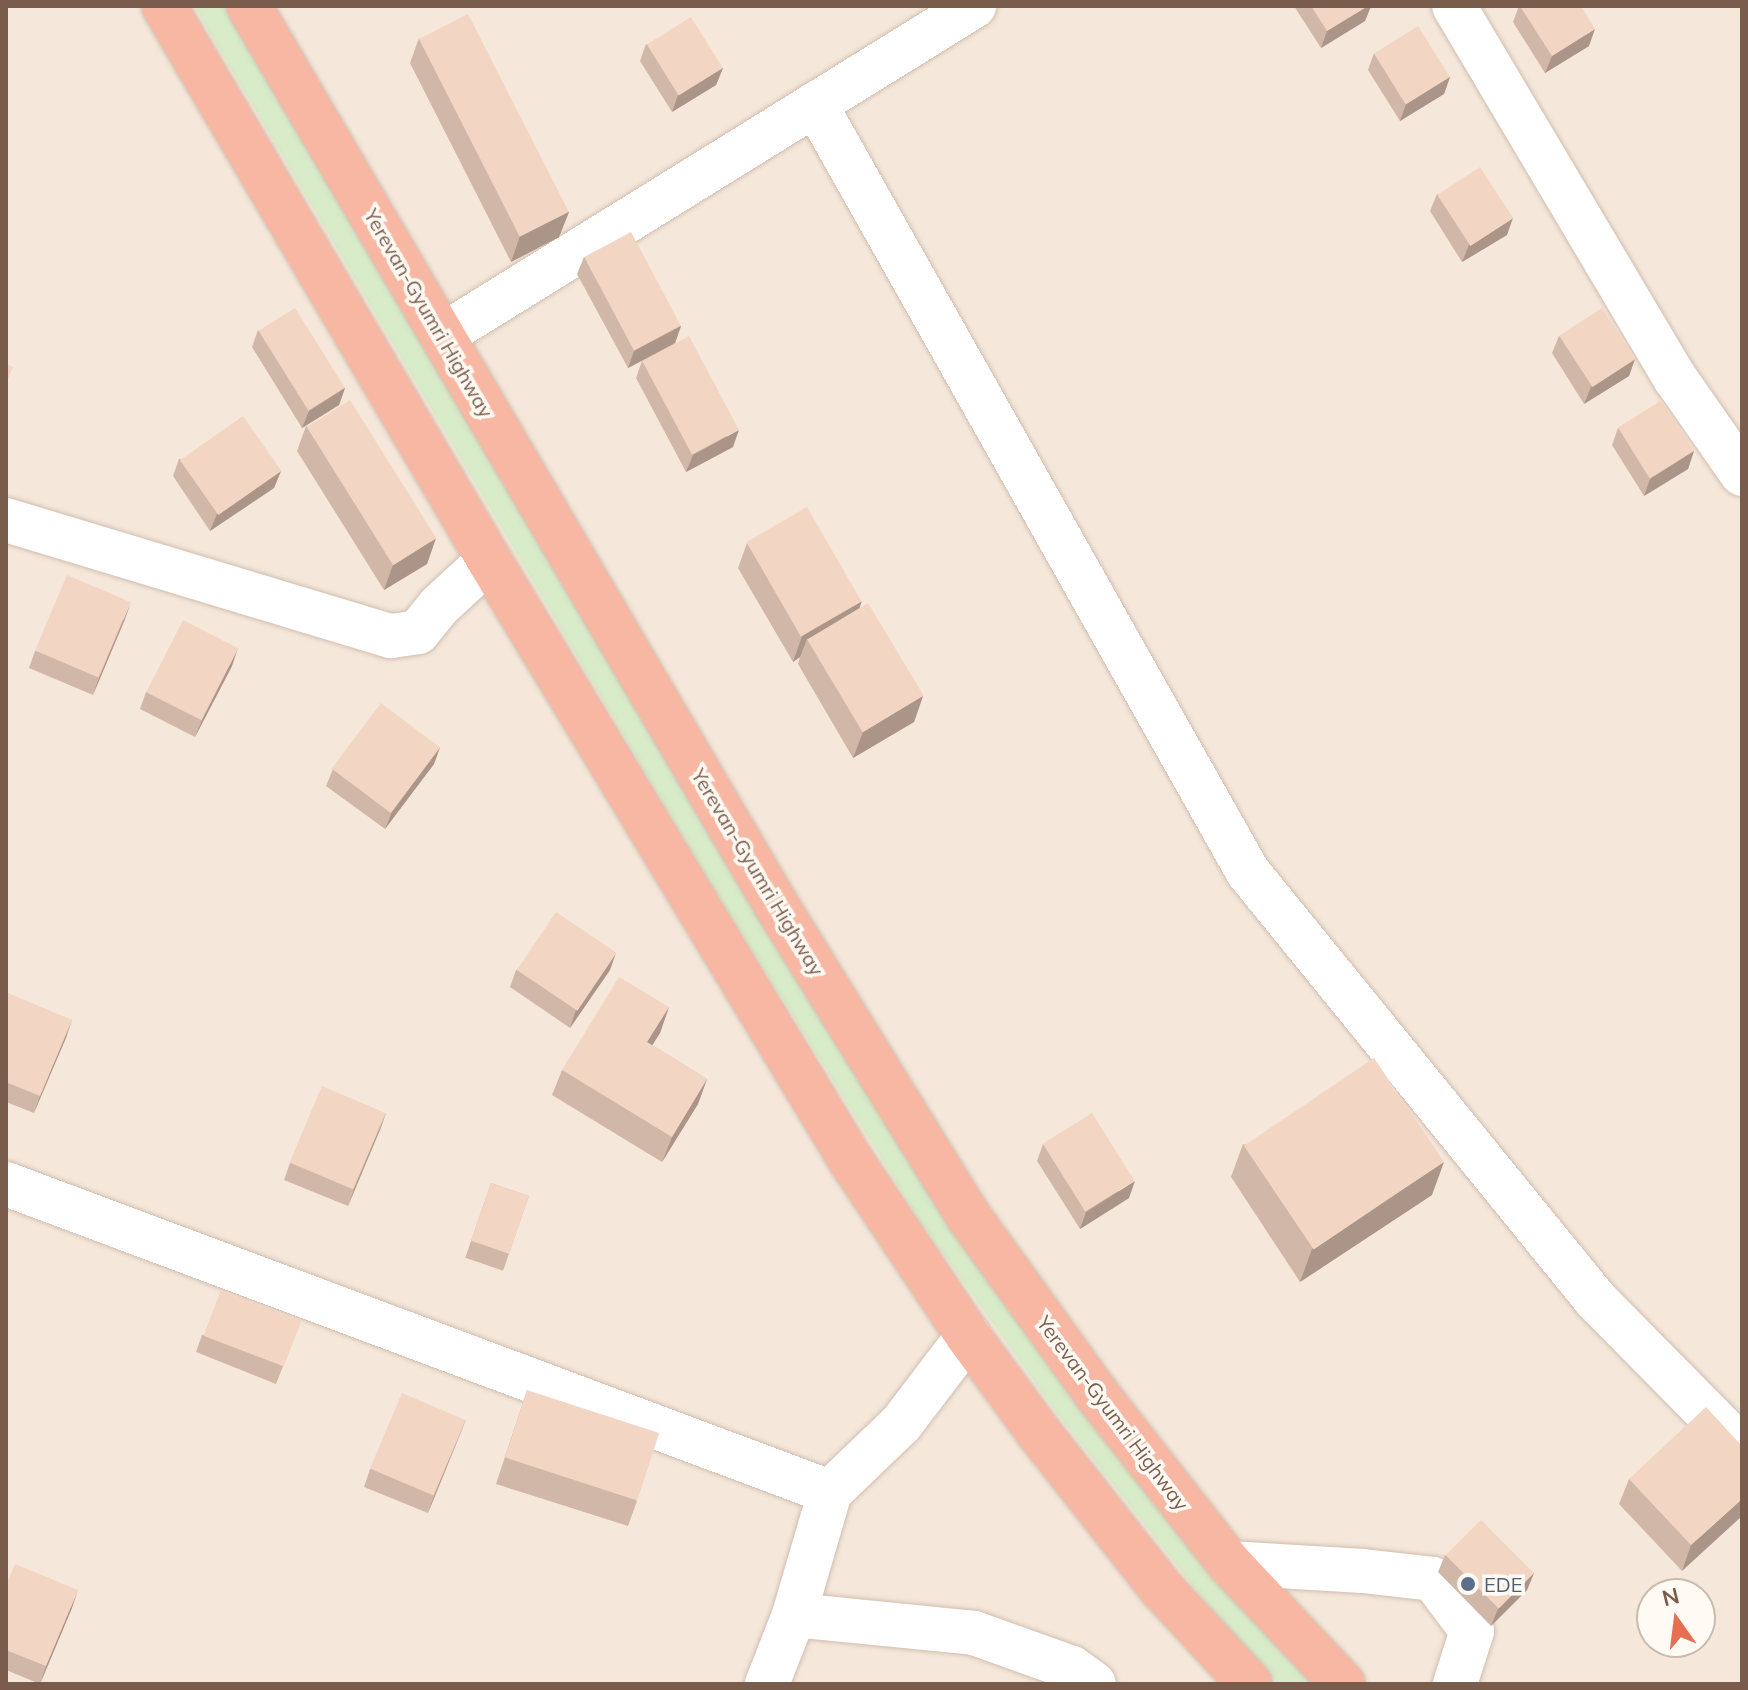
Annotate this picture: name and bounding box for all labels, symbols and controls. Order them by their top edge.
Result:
street label: Yerevan-Gyumri Highway [359,204,499,422]
street label: Yerevan-Gyumri Highway [687,764,829,980]
street label: Yerevan-Gyumri Highway [1032,1311,1194,1515]
place label: EDE [1484,1572,1522,1596]
marker: EDE [1459,1575,1477,1593]
north arrow [1636,1578,1716,1658]
text: N [1659,1581,1682,1612]

